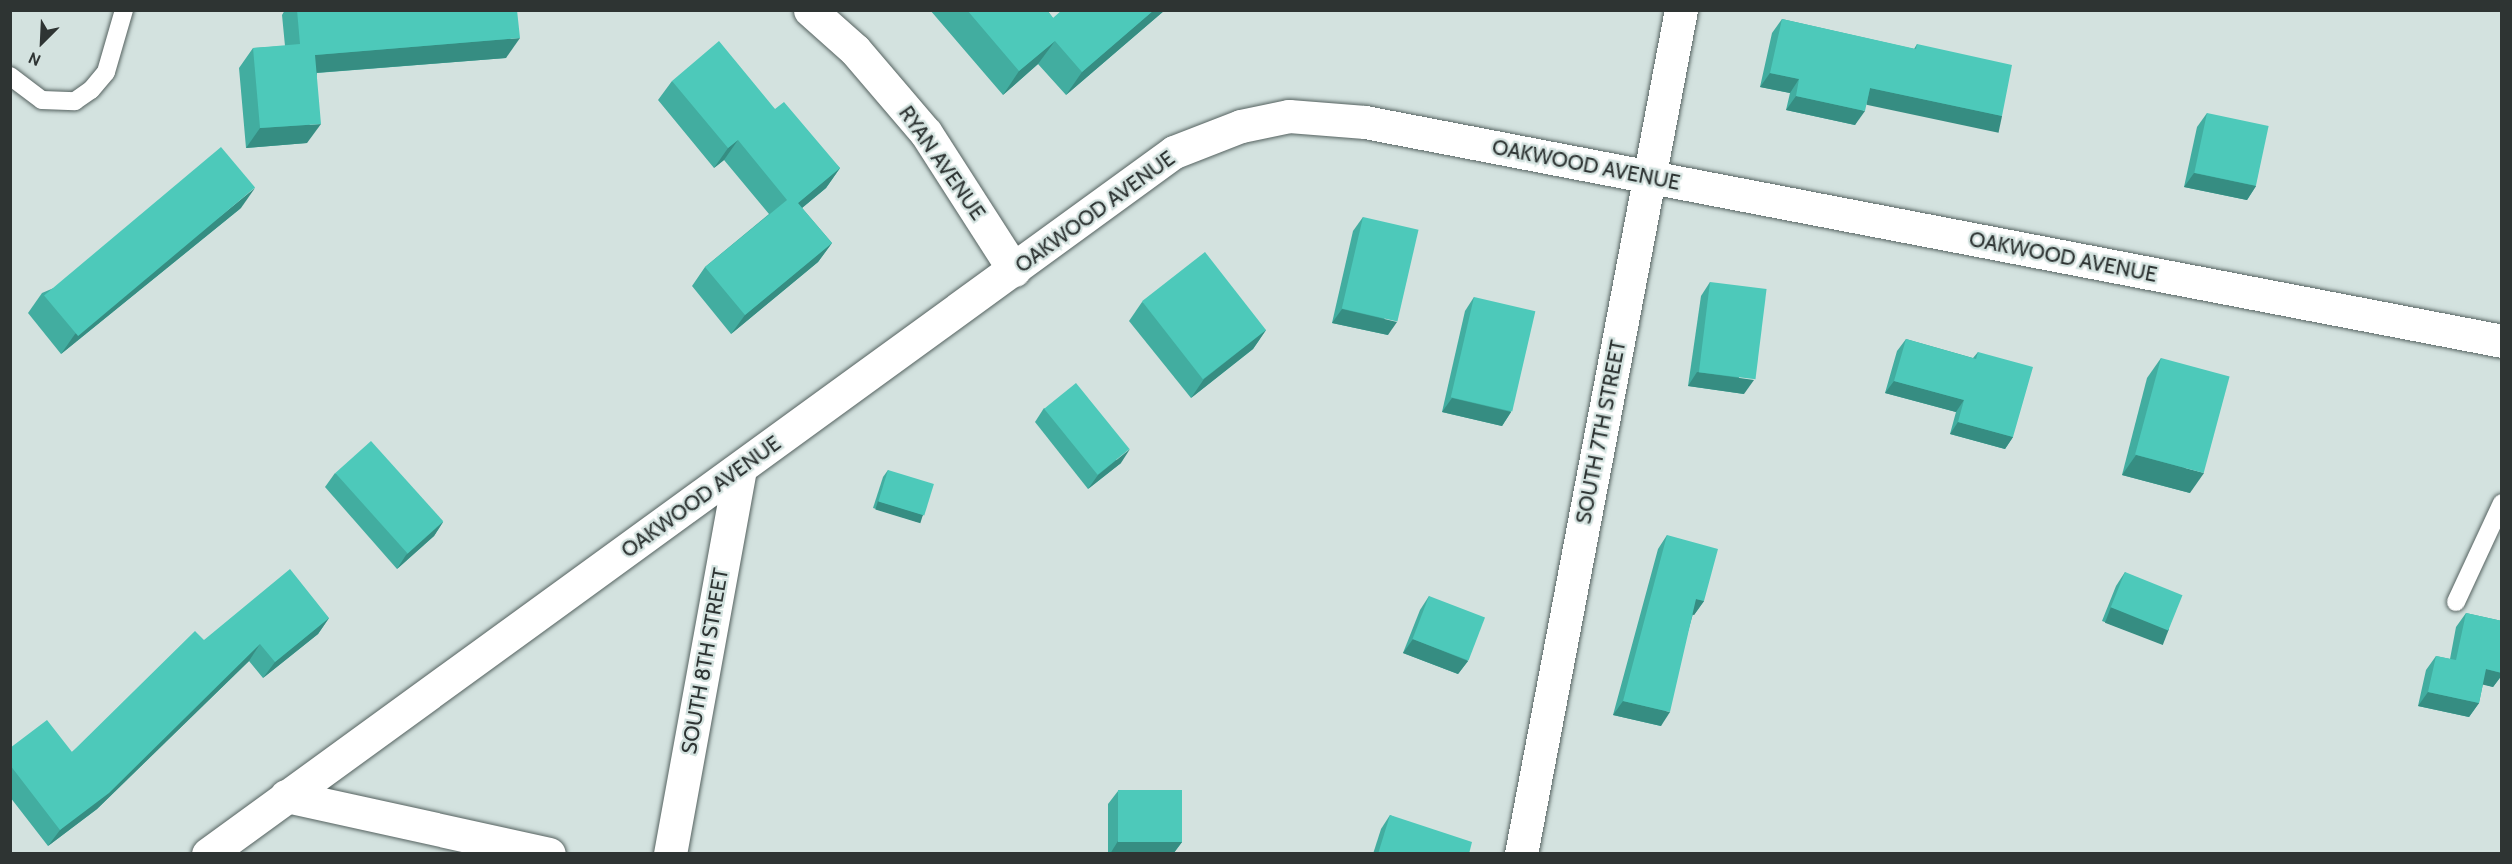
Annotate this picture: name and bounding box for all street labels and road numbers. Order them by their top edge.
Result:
street label: RYAN AVENUE [893,101,991,225]
street label: OAKWOOD AVENUE [1490,134,1682,196]
street label: OAKWOOD AVENUE [1010,146,1180,278]
street label: OAKWOOD AVENUE [1967,226,2159,288]
street label: SOUTH 7TH STREET [1571,338,1631,526]
street label: OAKWOOD AVENUE [616,431,786,563]
street label: SOUTH 8TH STREET [676,566,734,756]

